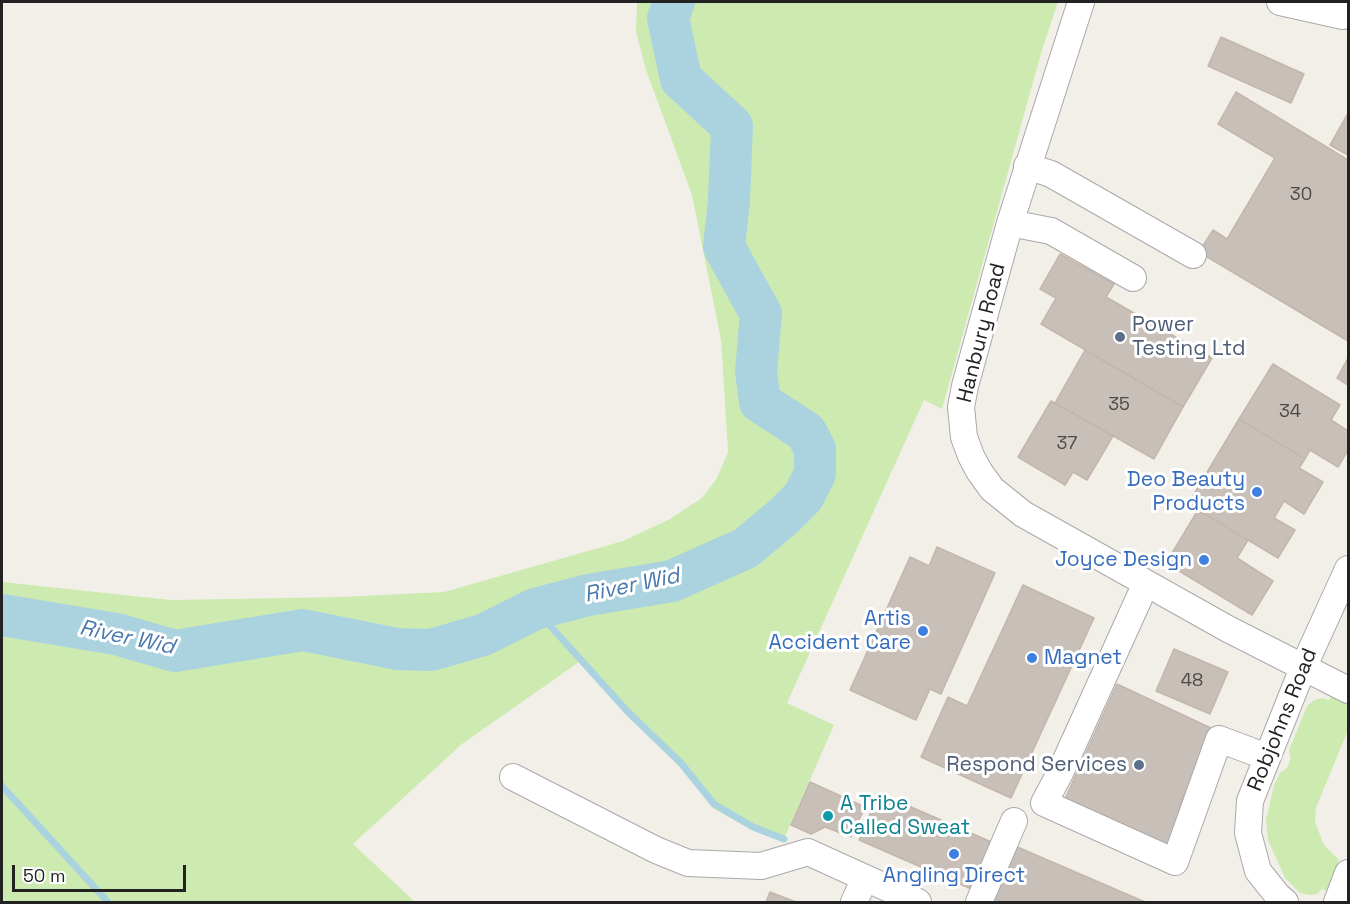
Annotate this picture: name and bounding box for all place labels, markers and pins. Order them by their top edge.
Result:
place label: Power Testing Ltd [1132,312,1245,362]
marker: Power Testing Ltd [1113,330,1127,344]
place label: Deo Beauty Products [1127,467,1245,517]
marker: Deo Beauty Products [1250,485,1264,499]
place label: Joyce Design [1055,547,1192,573]
marker: Joyce Design [1197,553,1211,567]
place label: Artis Accident Care [768,606,911,656]
marker: Artis Accident Care [916,624,930,638]
place label: Magnet [1044,645,1122,671]
marker: Magnet [1025,651,1039,665]
place label: Respond Services [946,752,1127,778]
marker: Respond Services [1132,758,1146,772]
place label: A Tribe Called Sweat [840,791,970,841]
marker: A Tribe Called Sweat [821,809,835,823]
marker: Angling Direct [947,847,961,861]
place label: Angling Direct [883,863,1025,889]

